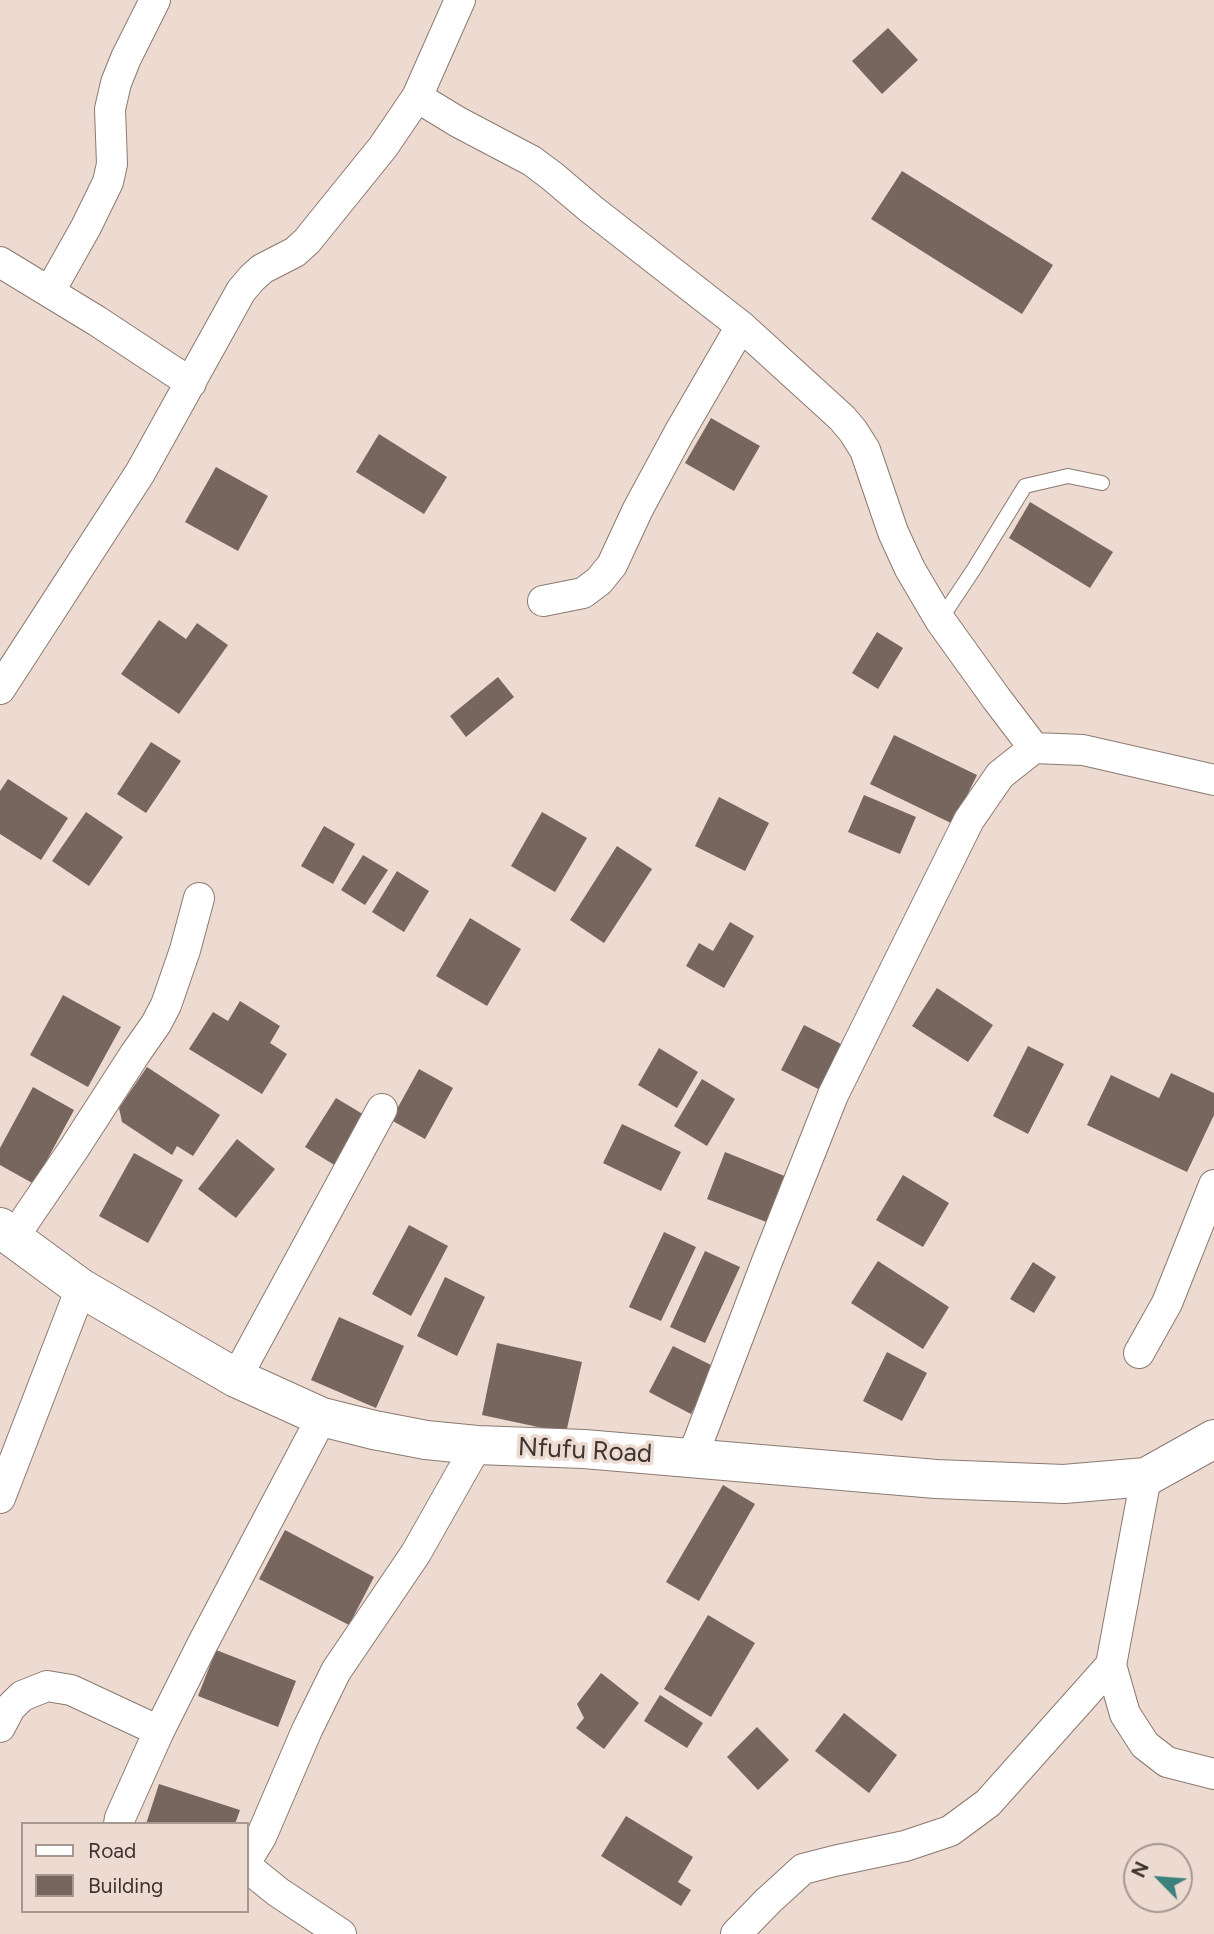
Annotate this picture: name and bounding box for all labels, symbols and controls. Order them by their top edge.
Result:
street label: Nfufu Road [517,1432,653,1470]
legend [21,1822,248,1913]
text: Road [88,1838,136,1863]
north arrow [1123,1843,1193,1913]
text: N [1127,1858,1154,1881]
text: Building [88,1873,163,1898]

